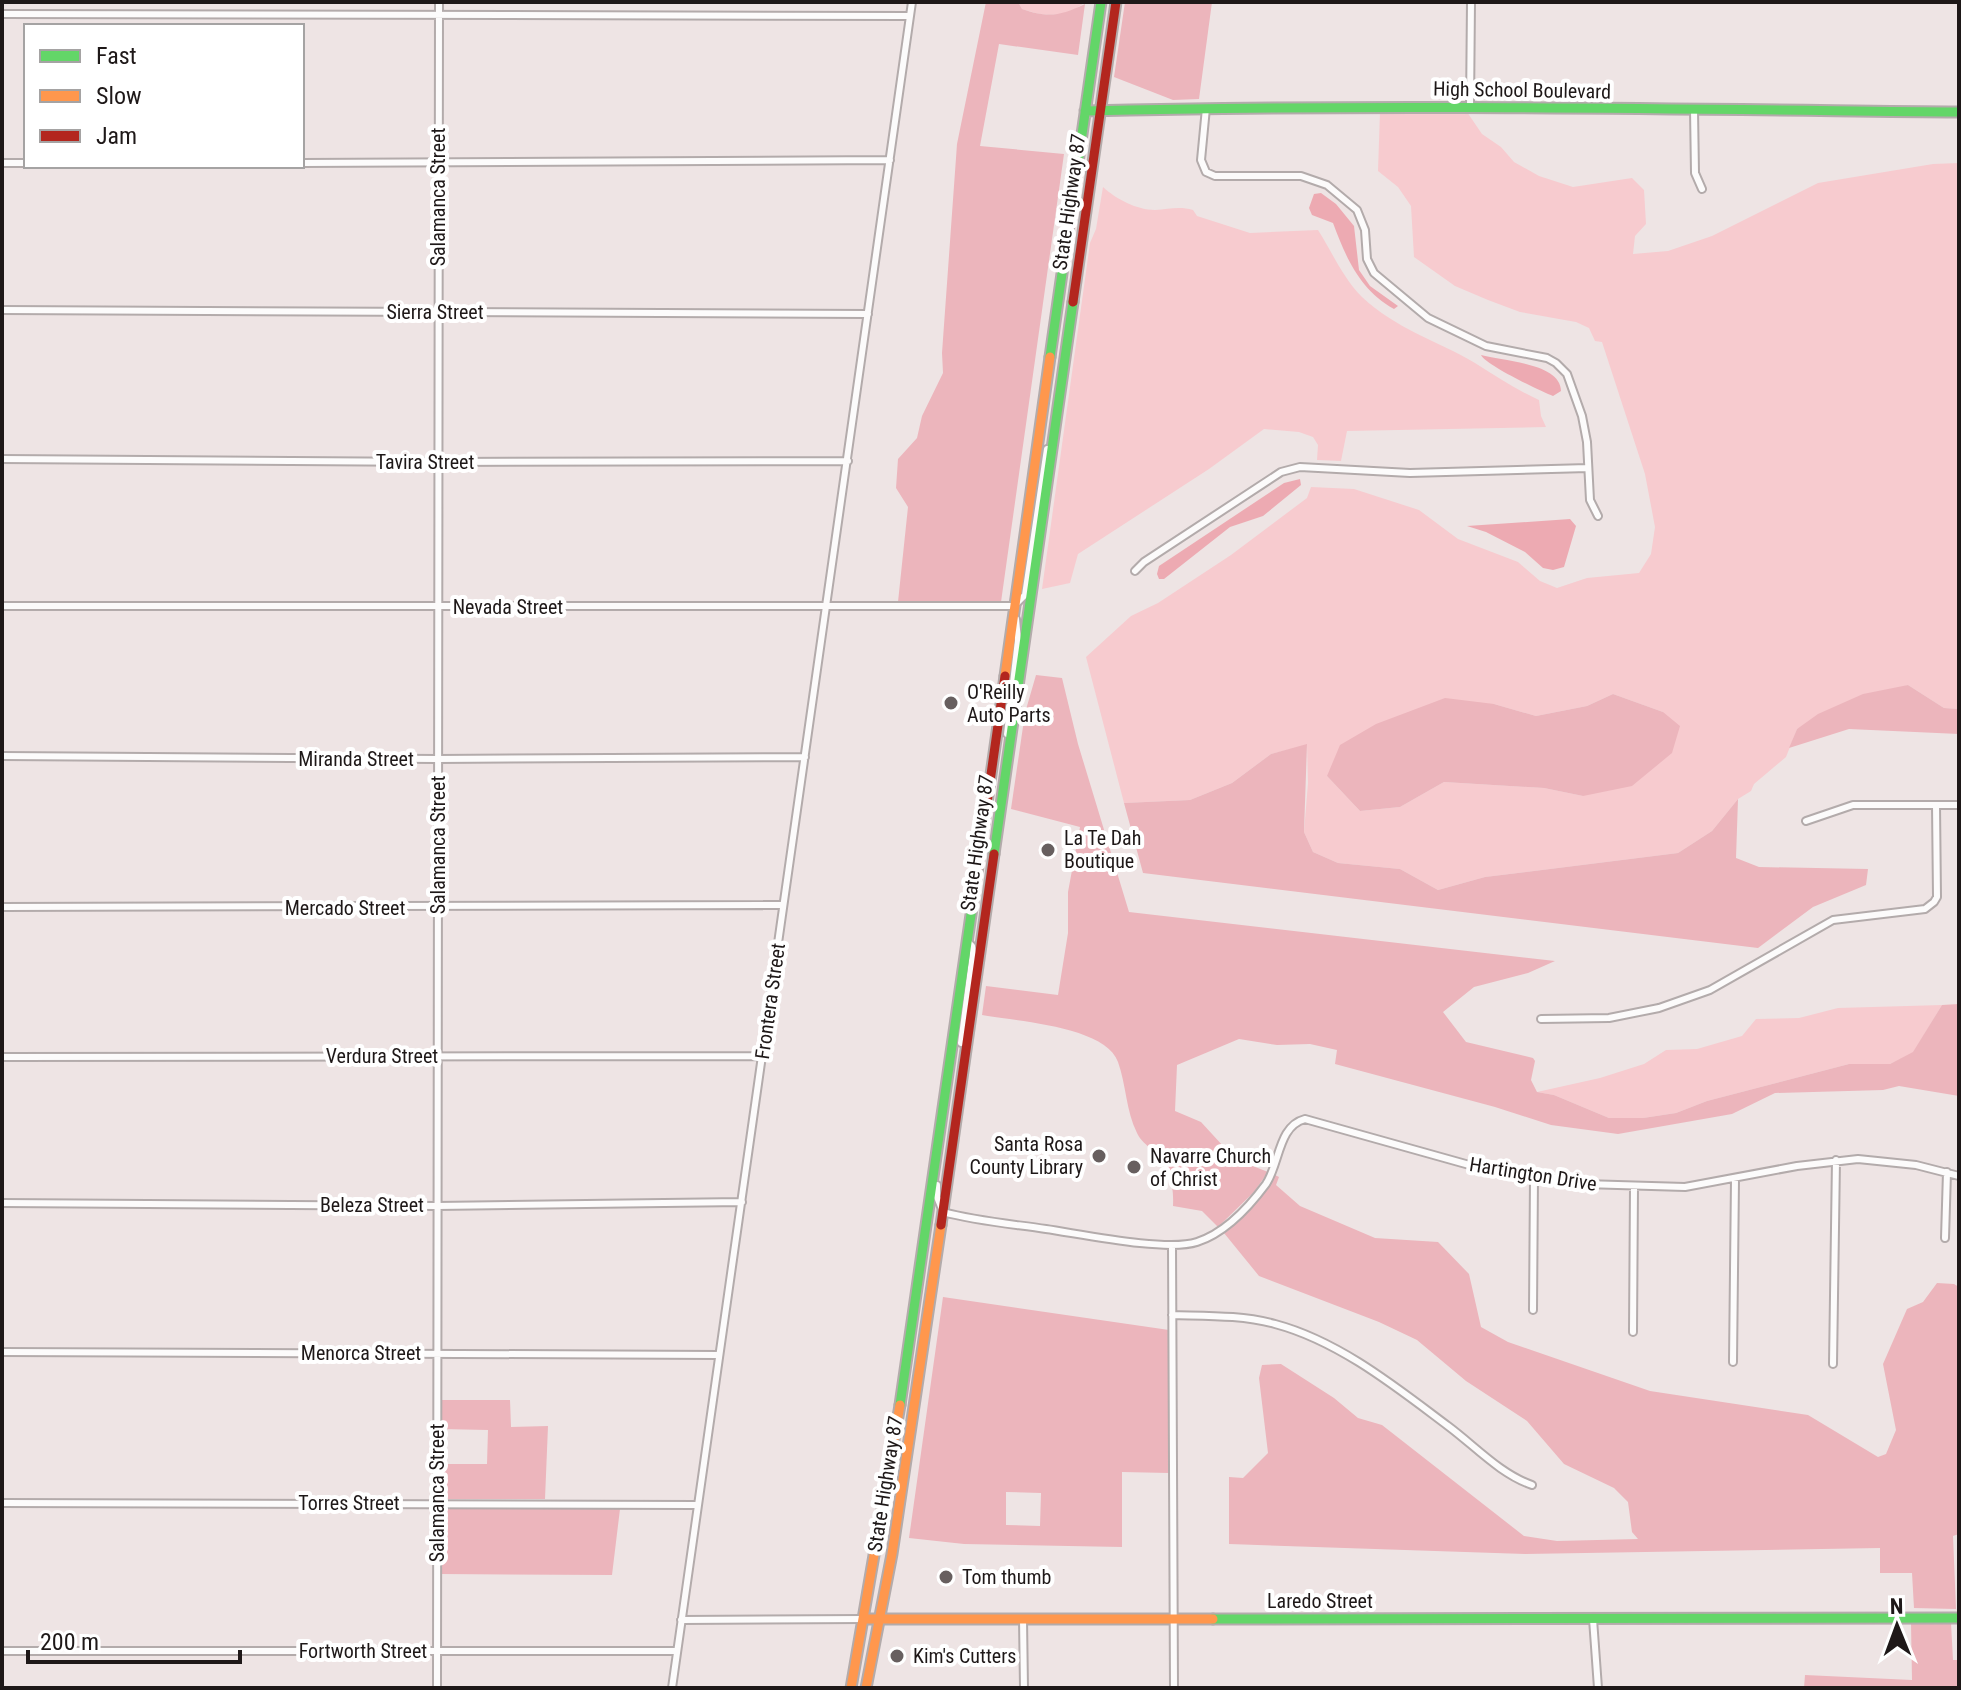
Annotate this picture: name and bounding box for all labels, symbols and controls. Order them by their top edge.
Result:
legend [24,24,304,168]
text: Fast [96,42,137,70]
street label: High School Boulevard [1433,76,1611,104]
text: Slow [96,82,142,110]
text: Jam [96,122,137,150]
street label: Salamanca Street [426,128,450,266]
street label: State Highway 87 [1048,132,1090,272]
street label: Sierra Street [386,300,484,324]
street label: Tavira Street [376,450,474,474]
street label: Nevada Street [453,595,563,619]
place label: O'Reilly Auto Parts [967,680,1051,727]
marker: O'Reilly Auto Parts [942,694,960,712]
street label: Miranda Street [298,747,414,771]
street label: State Highway 87 [956,773,998,913]
street label: Salamanca Street [426,776,450,914]
place label: La Te Dah Boutique [1064,826,1141,873]
marker: La Te Dah Boutique [1039,841,1057,859]
street label: Mercado Street [285,896,405,920]
street label: Frontera Street [750,941,790,1061]
street label: Verdura Street [326,1044,438,1068]
place label: Santa Rosa County Library [970,1132,1083,1179]
place label: Navarre Church of Christ [1150,1144,1271,1191]
marker: Santa Rosa County Library [1090,1147,1108,1165]
street label: Hartington Drive [1468,1152,1598,1196]
marker: Navarre Church of Christ [1125,1158,1143,1176]
street label: Beleza Street [320,1193,424,1217]
street label: Menorca Street [301,1341,421,1365]
street label: State Highway 87 [862,1414,908,1554]
street label: Salamanca Street [425,1424,449,1562]
street label: Torres Street [298,1491,400,1515]
place label: Tom thumb [962,1565,1051,1589]
marker: Tom thumb [937,1568,955,1586]
north arrow [1857,1586,1937,1666]
street label: Laredo Street [1267,1589,1373,1613]
text: N [1890,1594,1904,1619]
scale bar [28,1614,240,1664]
text: 200 m [40,1628,99,1656]
street label: Fortworth Street [299,1639,427,1663]
place label: Kim's Cutters [913,1644,1016,1668]
marker: Kim's Cutters [888,1647,906,1665]

